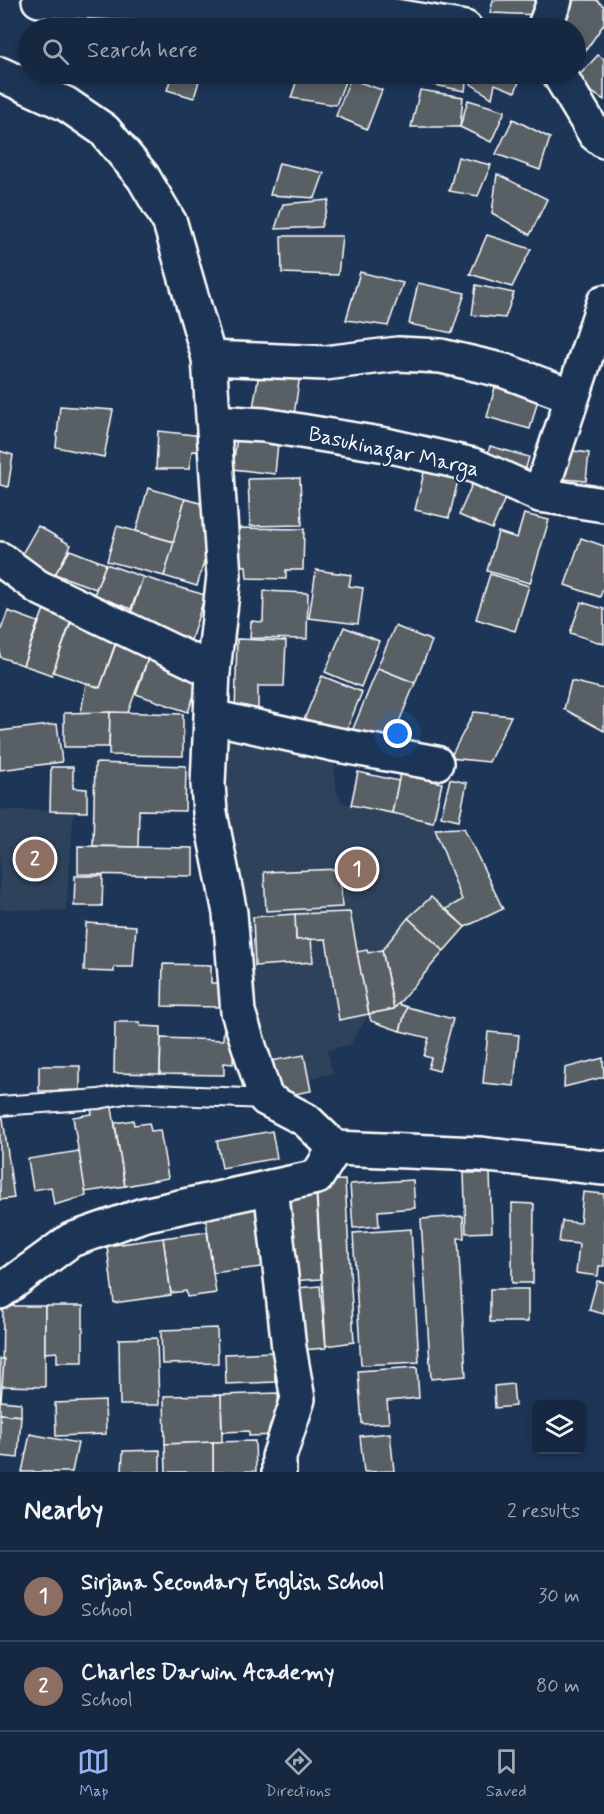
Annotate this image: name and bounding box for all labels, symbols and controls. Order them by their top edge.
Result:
search box [18,18,586,84]
icon: search [39,35,72,68]
text: Search here [87,37,198,65]
street label: Basukinagar Marga [305,420,482,486]
your location [383,719,412,748]
pin: 2 [15,836,54,882]
pin: 1 [338,846,376,892]
map controls [532,1400,586,1454]
button: layers [532,1400,586,1454]
text: Nearby [24,1494,103,1528]
text: 2 results [507,1498,580,1525]
text: Sirjana Secondary English School [81,1569,384,1597]
text: 1 [39,1583,48,1610]
text: 30 m [538,1583,580,1610]
text: School [81,1597,133,1624]
text: Charles Darwin Academy [81,1659,335,1687]
text: 2 [39,1673,48,1700]
text: 80 m [536,1673,580,1700]
text: School [81,1687,133,1714]
tab: Map [77,1745,110,1802]
tab: Directions [265,1745,331,1802]
tab: Saved [486,1745,527,1802]

